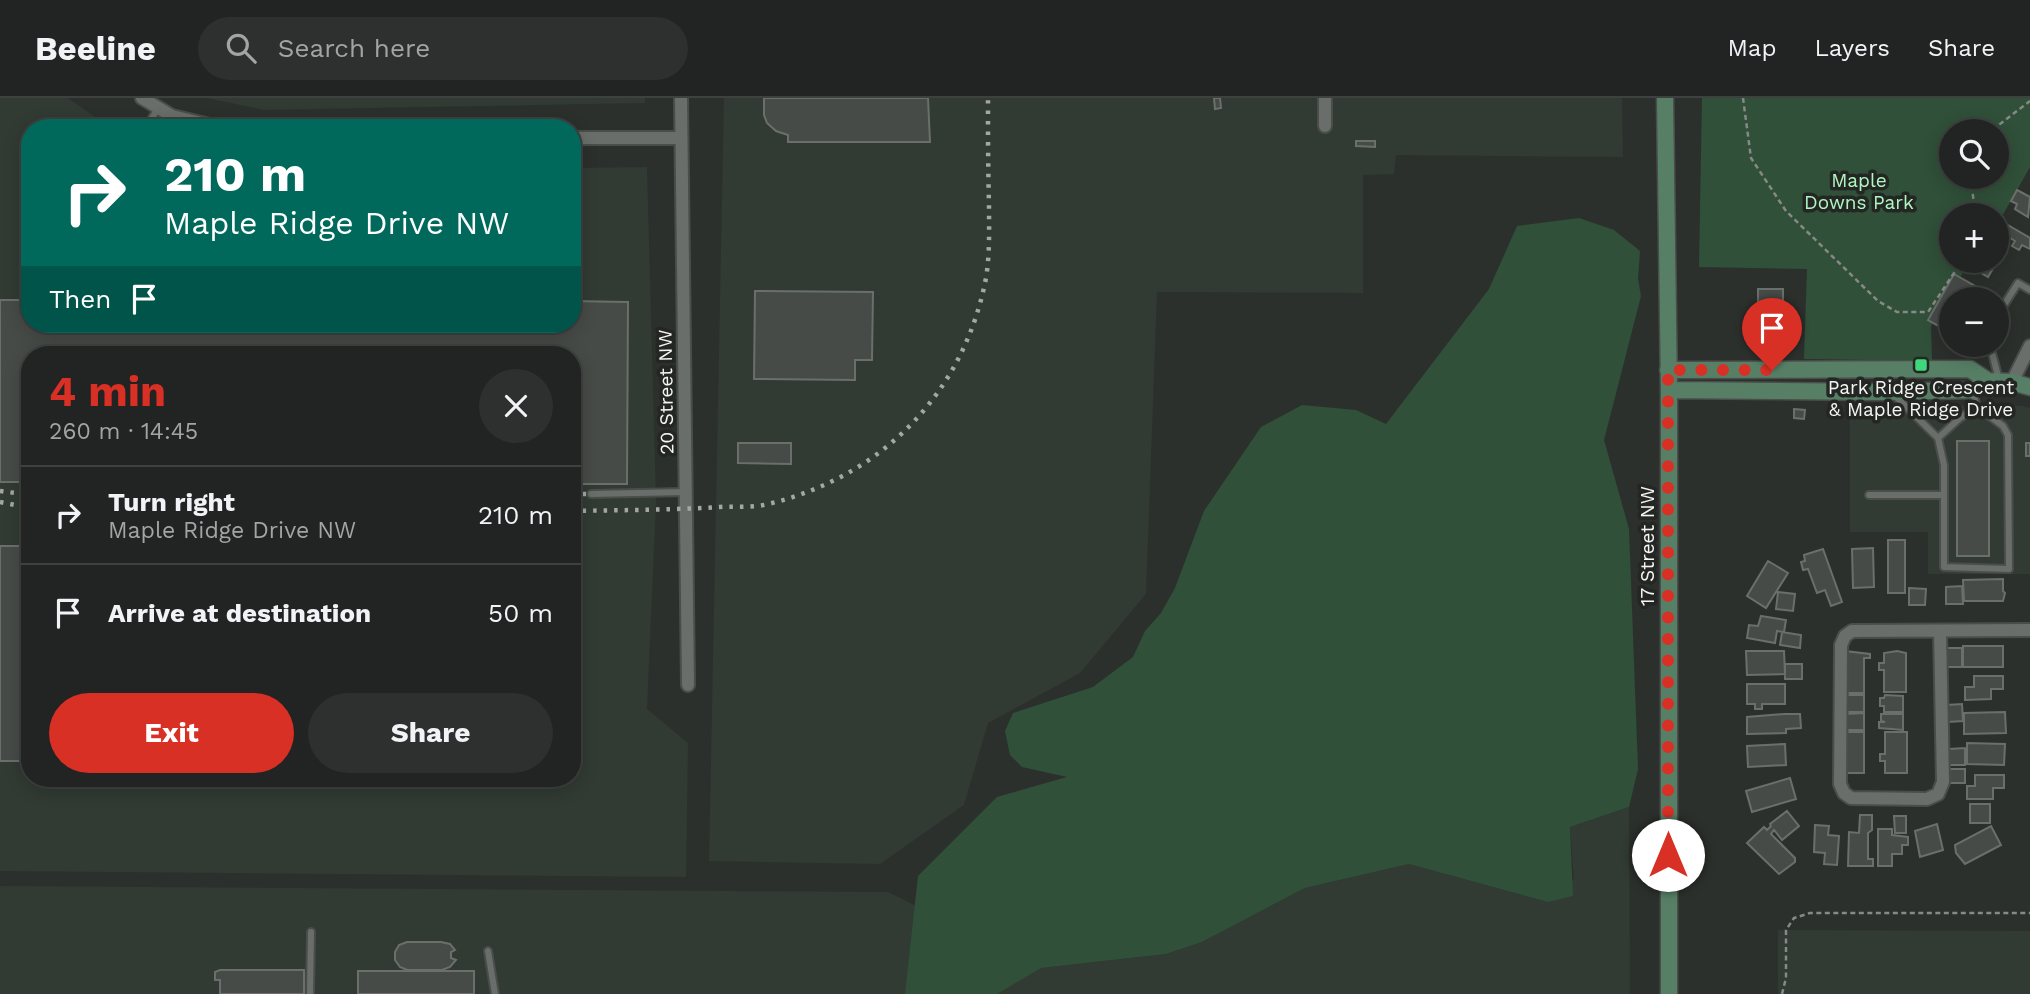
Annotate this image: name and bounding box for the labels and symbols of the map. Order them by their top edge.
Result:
park label: Maple Downs Park [1804,169,1914,214]
pin [1742,298,1802,370]
street label: 20 Street NW [653,329,679,455]
marker: Park Ridge Crescent & Maple Ridge Drive [1913,357,1929,373]
place label: Park Ridge Crescent & Maple Ridge Drive [1828,376,2014,421]
street label: 17 Street NW [1636,486,1659,606]
position arrow [1631,818,1705,892]

